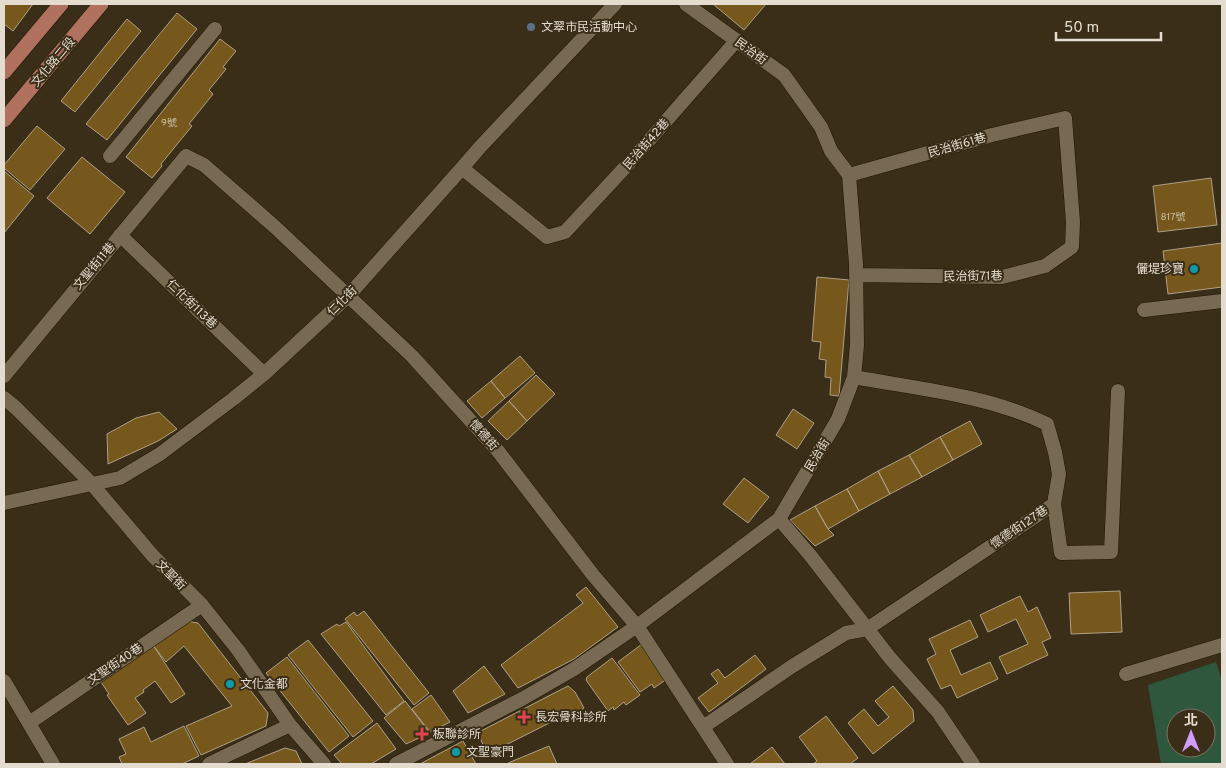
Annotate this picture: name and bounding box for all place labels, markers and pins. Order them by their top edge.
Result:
place label: 文翠市民活動中心 [541,20,637,36]
marker: 文翠市民活動中心 [525,21,537,33]
place label: 儷堤珍寶 [1136,262,1184,278]
marker: 儷堤珍寶 [1188,263,1200,275]
place label: 文化金都 [240,677,288,693]
marker: 文化金都 [224,678,236,690]
marker: 長宏骨科診所 [517,710,531,724]
place label: 長宏骨科診所 [535,710,607,726]
marker: 板聯診所 [415,727,429,741]
place label: 板聯診所 [433,727,481,743]
place label: 文聖豪門 [466,745,514,761]
marker: 文聖豪門 [450,746,462,758]

